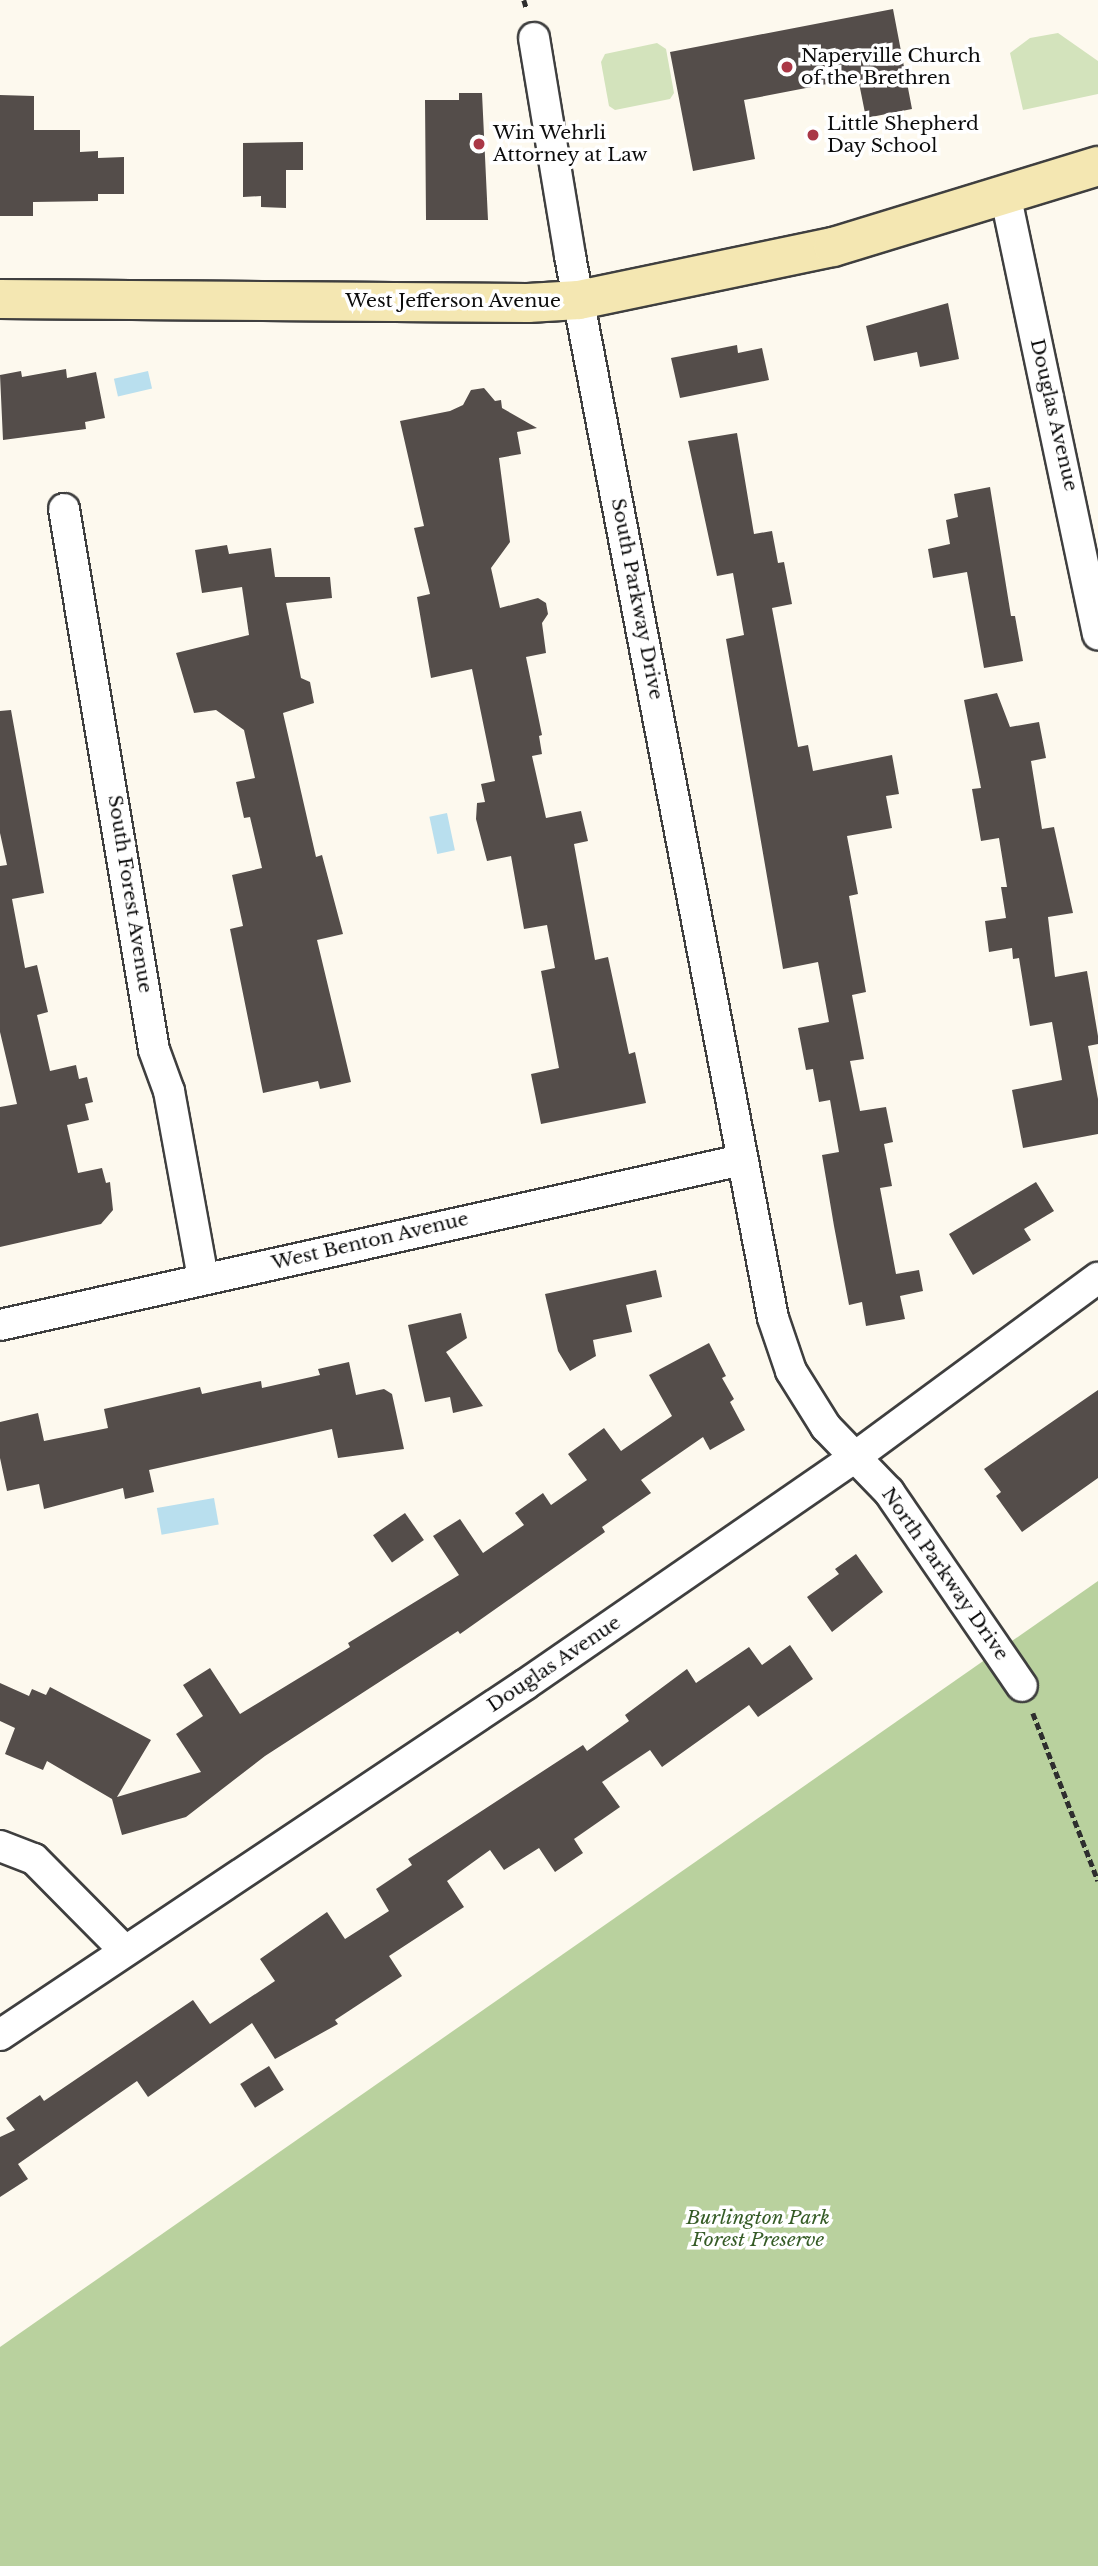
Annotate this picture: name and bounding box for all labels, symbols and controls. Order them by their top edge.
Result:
place label: Naperville Church of the Brethren [801,45,981,89]
marker: Naperville Church of the Brethren [779,59,795,75]
place label: Little Shepherd Day School [827,113,979,157]
place label: Win Wehrli Attorney at Law [493,122,648,166]
marker: Little Shepherd Day School [805,127,821,143]
marker: Win Wehrli Attorney at Law [471,136,487,152]
street label: West Jefferson Avenue [345,290,561,312]
street label: Douglas Avenue [1025,336,1083,494]
street label: South Parkway Drive [606,496,668,702]
street label: South Forest Avenue [103,793,157,995]
street label: West Benton Avenue [269,1207,471,1275]
street label: North Parkway Drive [877,1483,1013,1665]
street label: Douglas Avenue [483,1611,625,1717]
park label: Burlington Park Forest Preserve [686,2207,830,2251]

